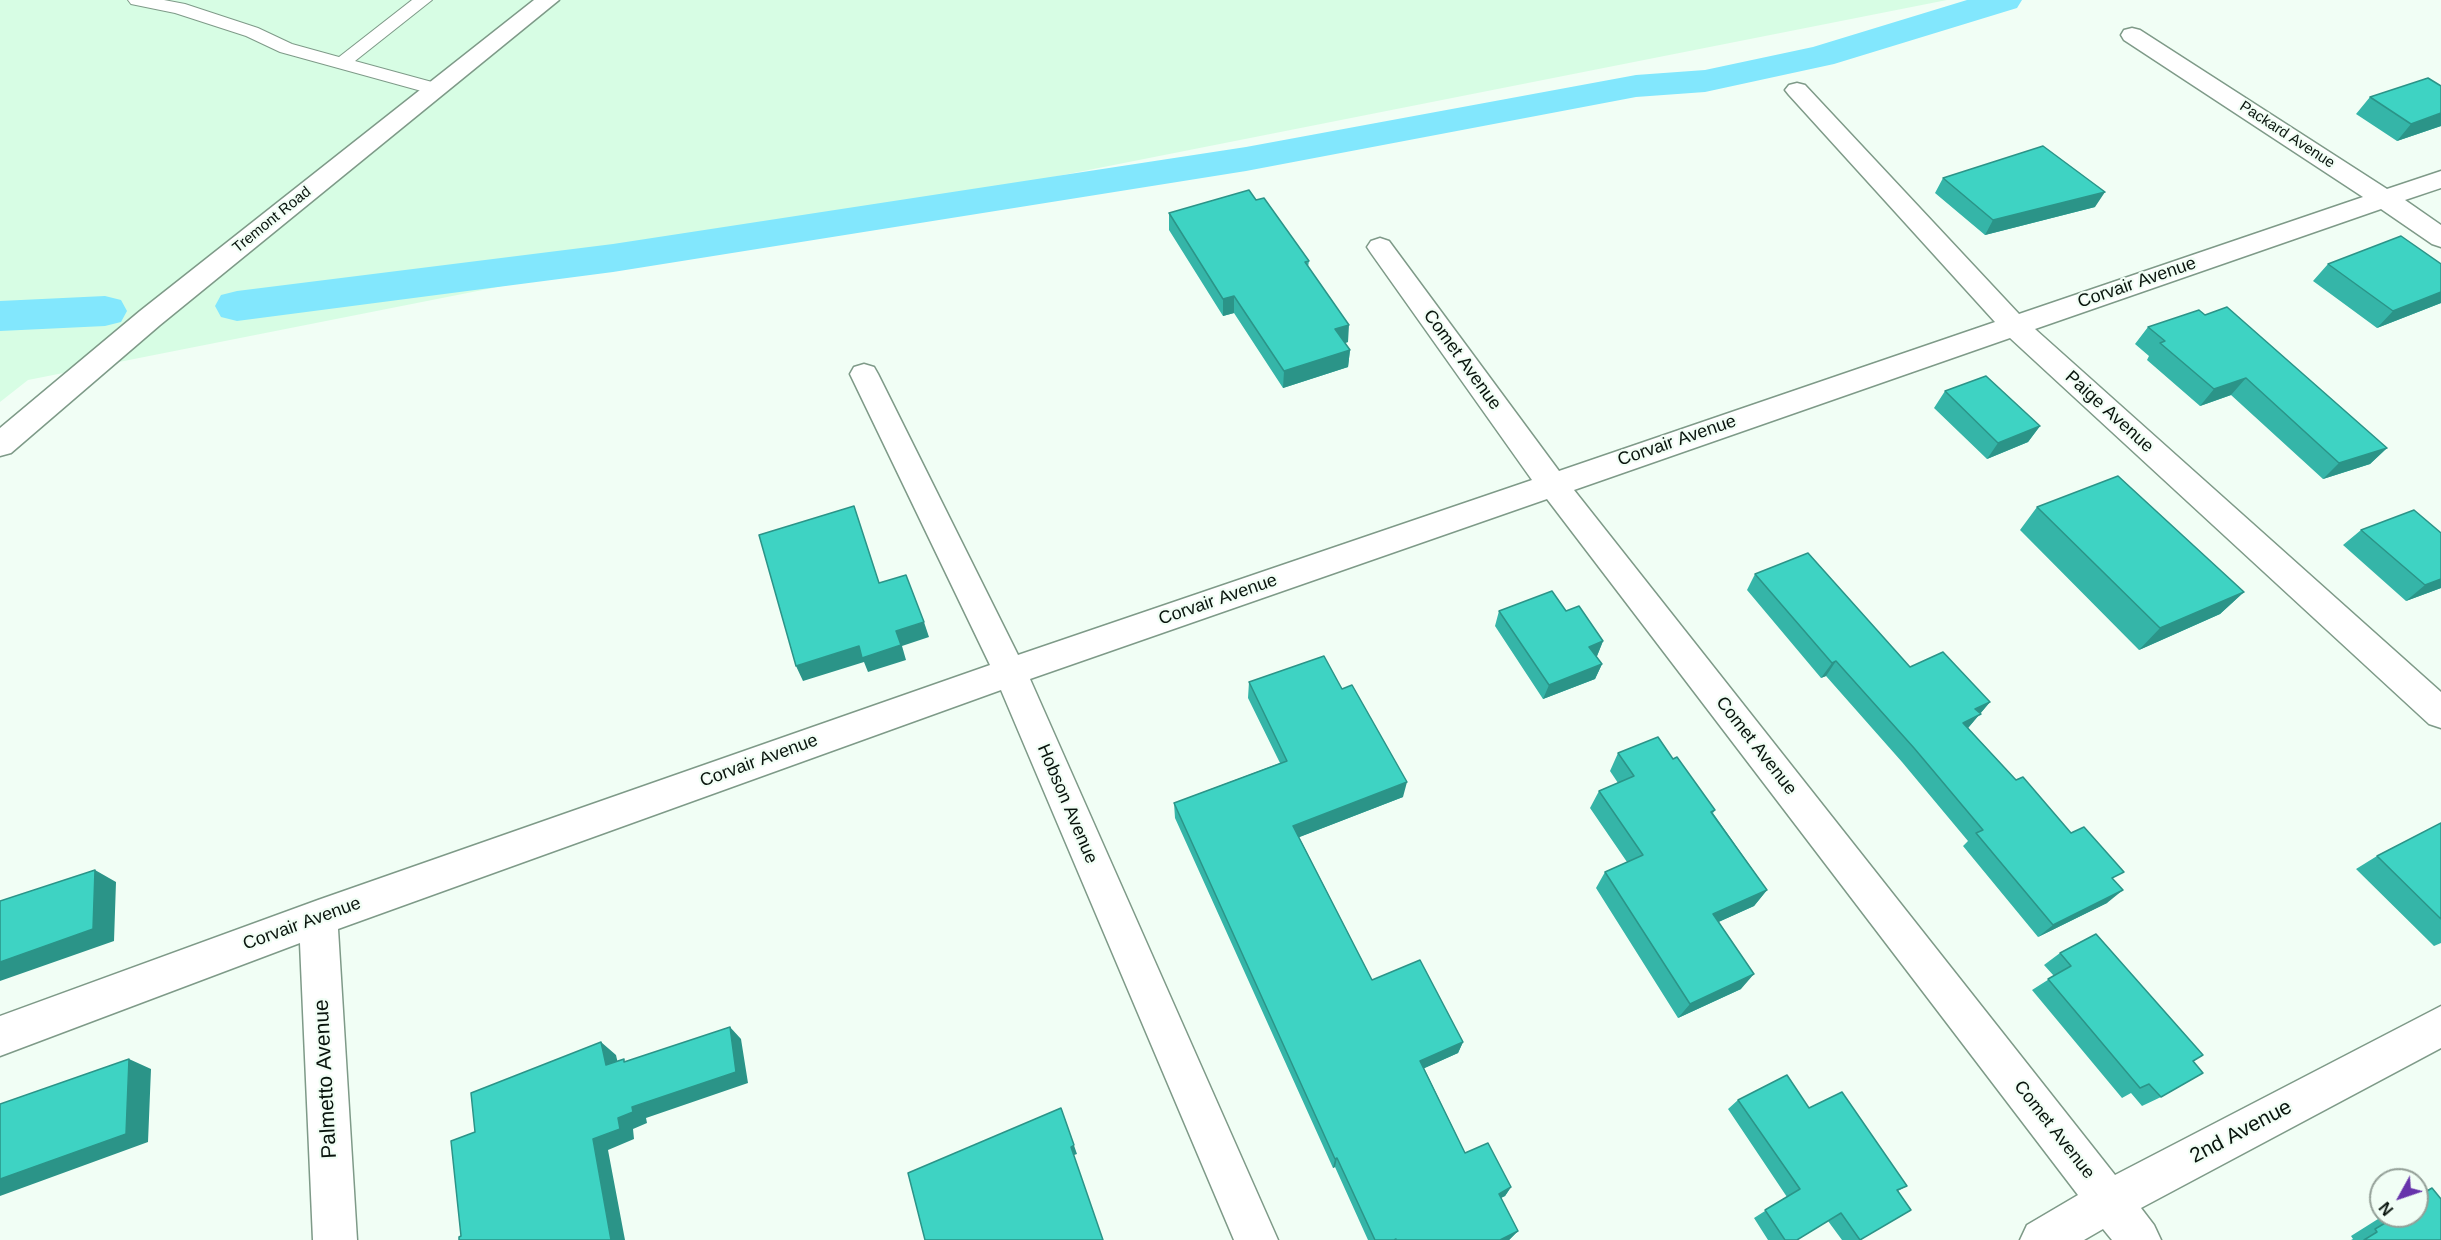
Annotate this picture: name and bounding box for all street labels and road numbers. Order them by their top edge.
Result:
street label: Packard Avenue [2236,98,2338,172]
street label: Tremont Road [229,183,315,257]
street label: Corvair Avenue [2075,253,2199,313]
street label: Comet Avenue [1418,306,1506,414]
street label: Paige Avenue [2060,367,2158,457]
street label: Corvair Avenue [1615,411,1739,471]
street label: Corvair Avenue [1156,570,1280,630]
street label: Comet Avenue [1711,693,1801,799]
street label: Corvair Avenue [697,730,821,792]
street label: Hobson Avenue [1032,741,1102,867]
street label: Corvair Avenue [240,893,364,955]
street label: Palmetto Avenue [309,999,343,1159]
street label: Comet Avenue [2009,1077,2099,1183]
street label: 2nd Avenue [2186,1095,2296,1169]

